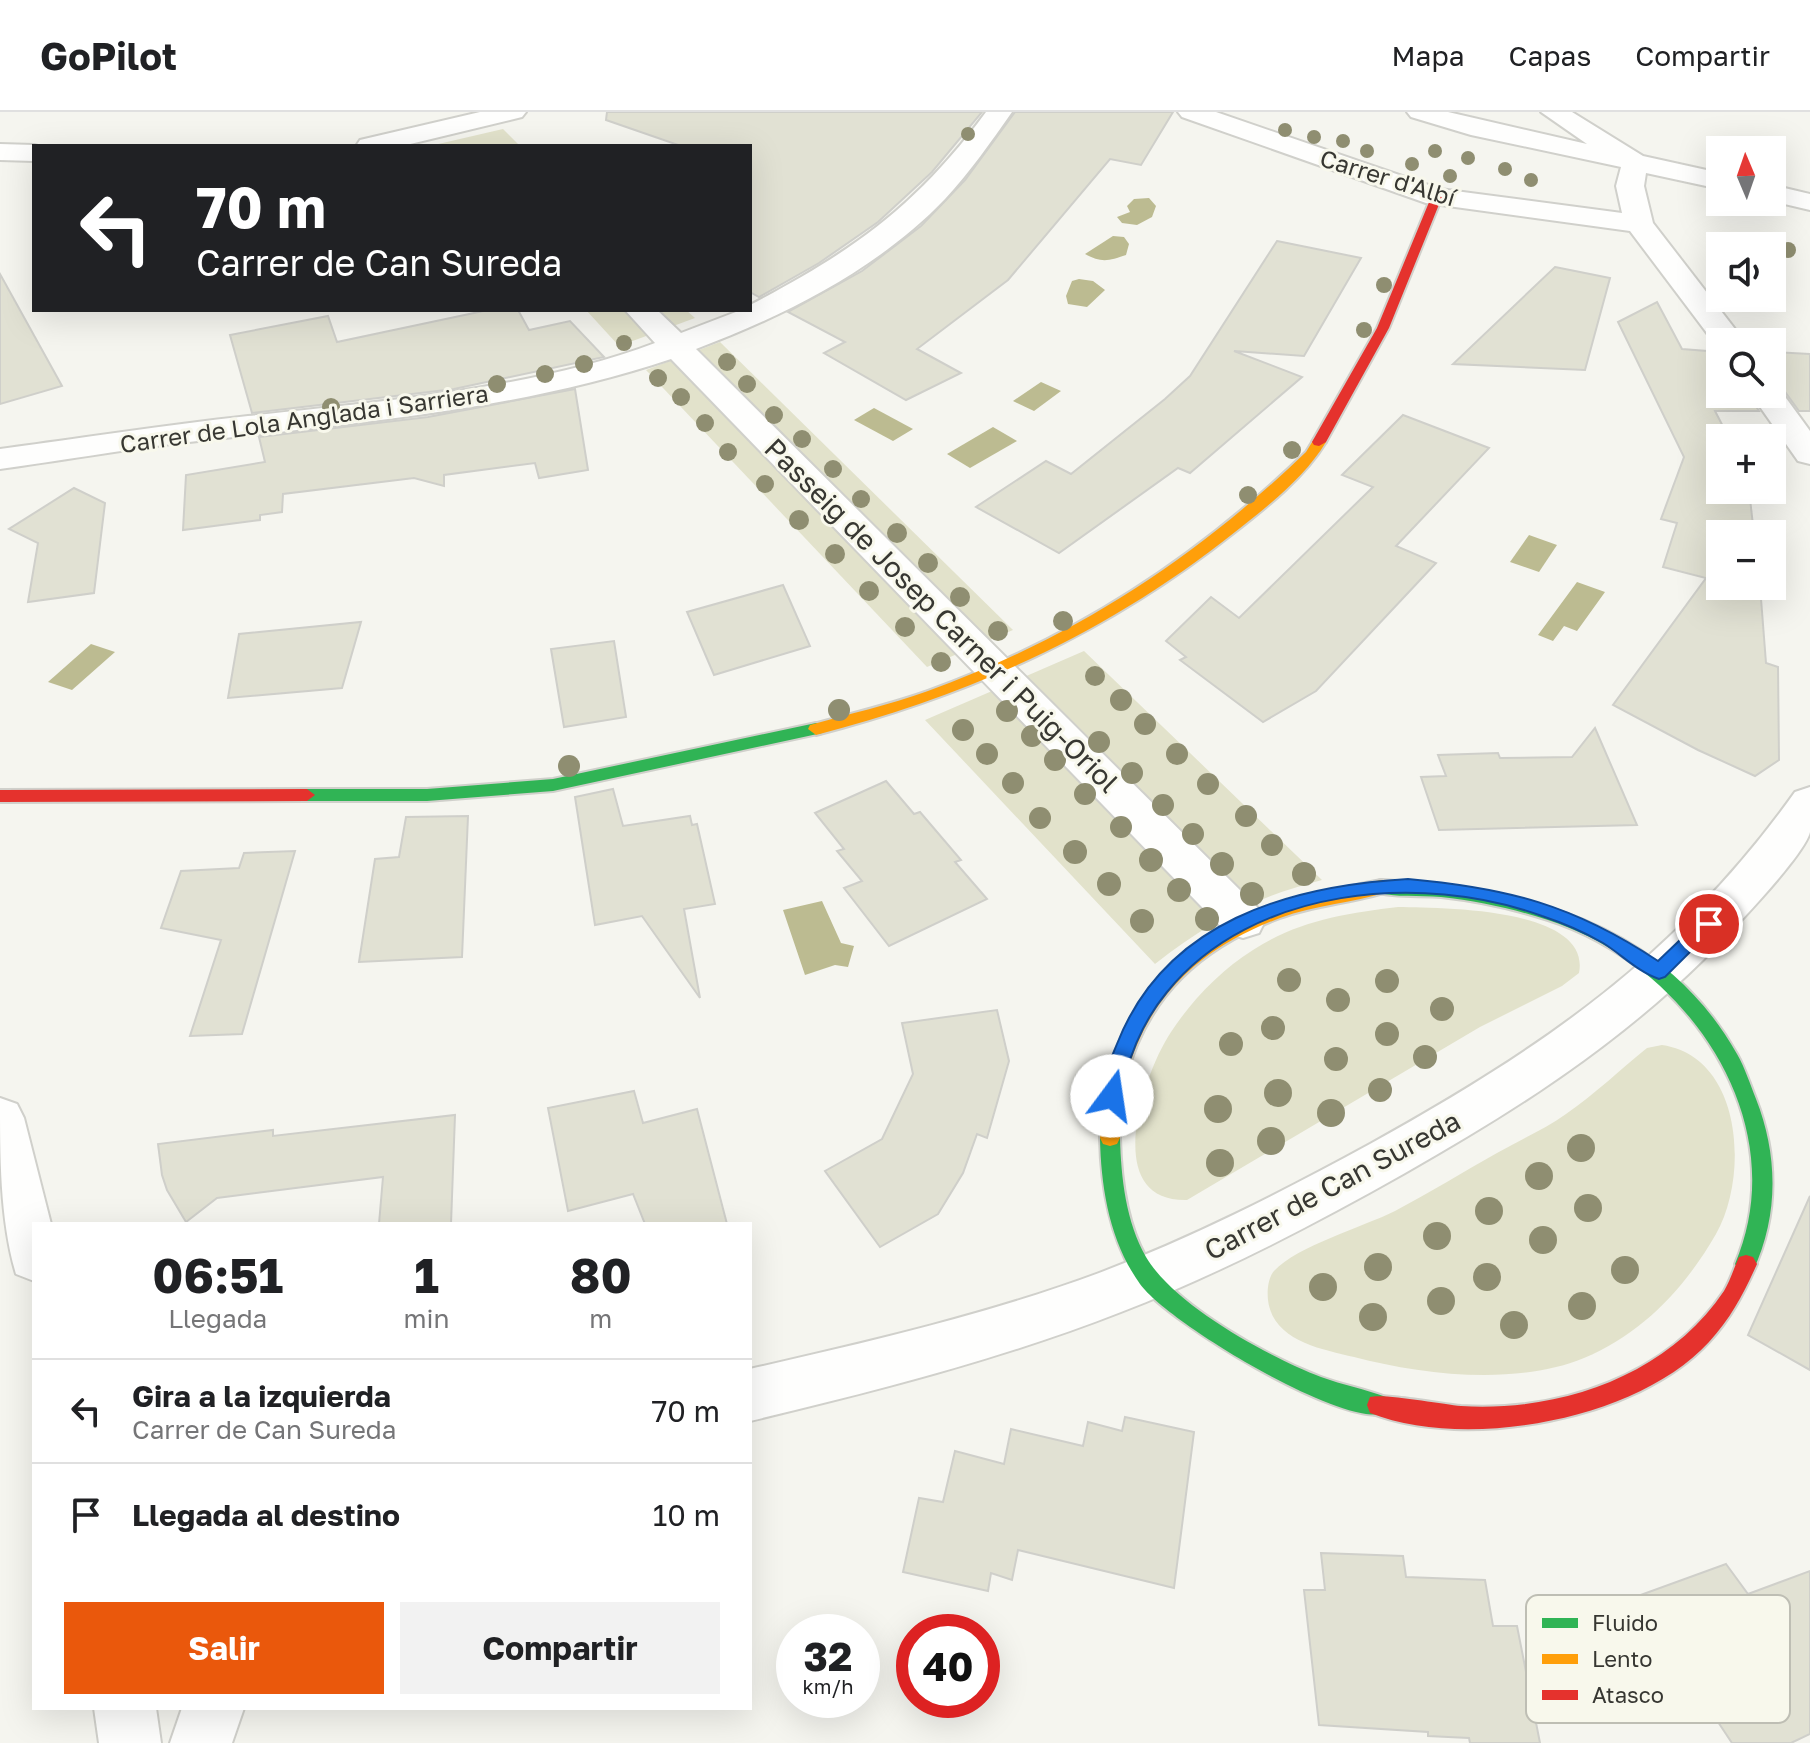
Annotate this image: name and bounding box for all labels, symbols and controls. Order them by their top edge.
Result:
text: GoPilot [40,33,177,78]
text: Mapa [1392,39,1464,72]
text: Capas [1508,39,1591,72]
text: Compartir [1635,39,1770,72]
north arrow [1706,136,1786,216]
map controls [1706,136,1786,600]
street label: Carrer d'Albí [1317,143,1461,212]
text: 70 m [196,173,326,240]
icon: left [64,176,168,280]
button: sound [1706,232,1786,312]
text: Carrer de Can Sureda [196,241,562,284]
button: search [1706,328,1786,408]
street label: Carrer de Lola Anglada i Sarriera [118,378,490,458]
button: + [1706,424,1786,504]
street label: Passeig de Josep Carner i Puig-Oriol [758,431,1126,799]
button: − [1706,520,1786,600]
pin [1675,890,1743,958]
icon: arrive [1687,902,1731,946]
position arrow [1070,1054,1154,1138]
street label: Carrer de Can Sureda [1198,1104,1466,1266]
text: 06:51 [152,1246,283,1304]
text: 1 [414,1246,439,1304]
text: 80 [570,1246,632,1304]
text: Llegada [168,1303,267,1334]
text: min [404,1303,450,1334]
text: m [589,1303,612,1334]
text: Gira a la izquierda [132,1378,391,1414]
icon: left [64,1389,108,1433]
text: 70 m [651,1393,720,1429]
text: Carrer de Can Sureda [132,1414,397,1445]
icon: arrive [64,1493,108,1537]
text: Llegada al destino [132,1497,400,1533]
text: 10 m [653,1497,720,1533]
legend [1526,1595,1790,1723]
button: Salir [64,1602,384,1694]
button: Compartir [400,1602,720,1694]
text: Fluido [1592,1609,1658,1636]
speed limit sign: 40 [896,1614,1000,1718]
text: 32 [804,1632,852,1680]
text: Lento [1592,1645,1652,1672]
text: km/h [803,1674,853,1698]
text: Atasco [1592,1681,1664,1708]

